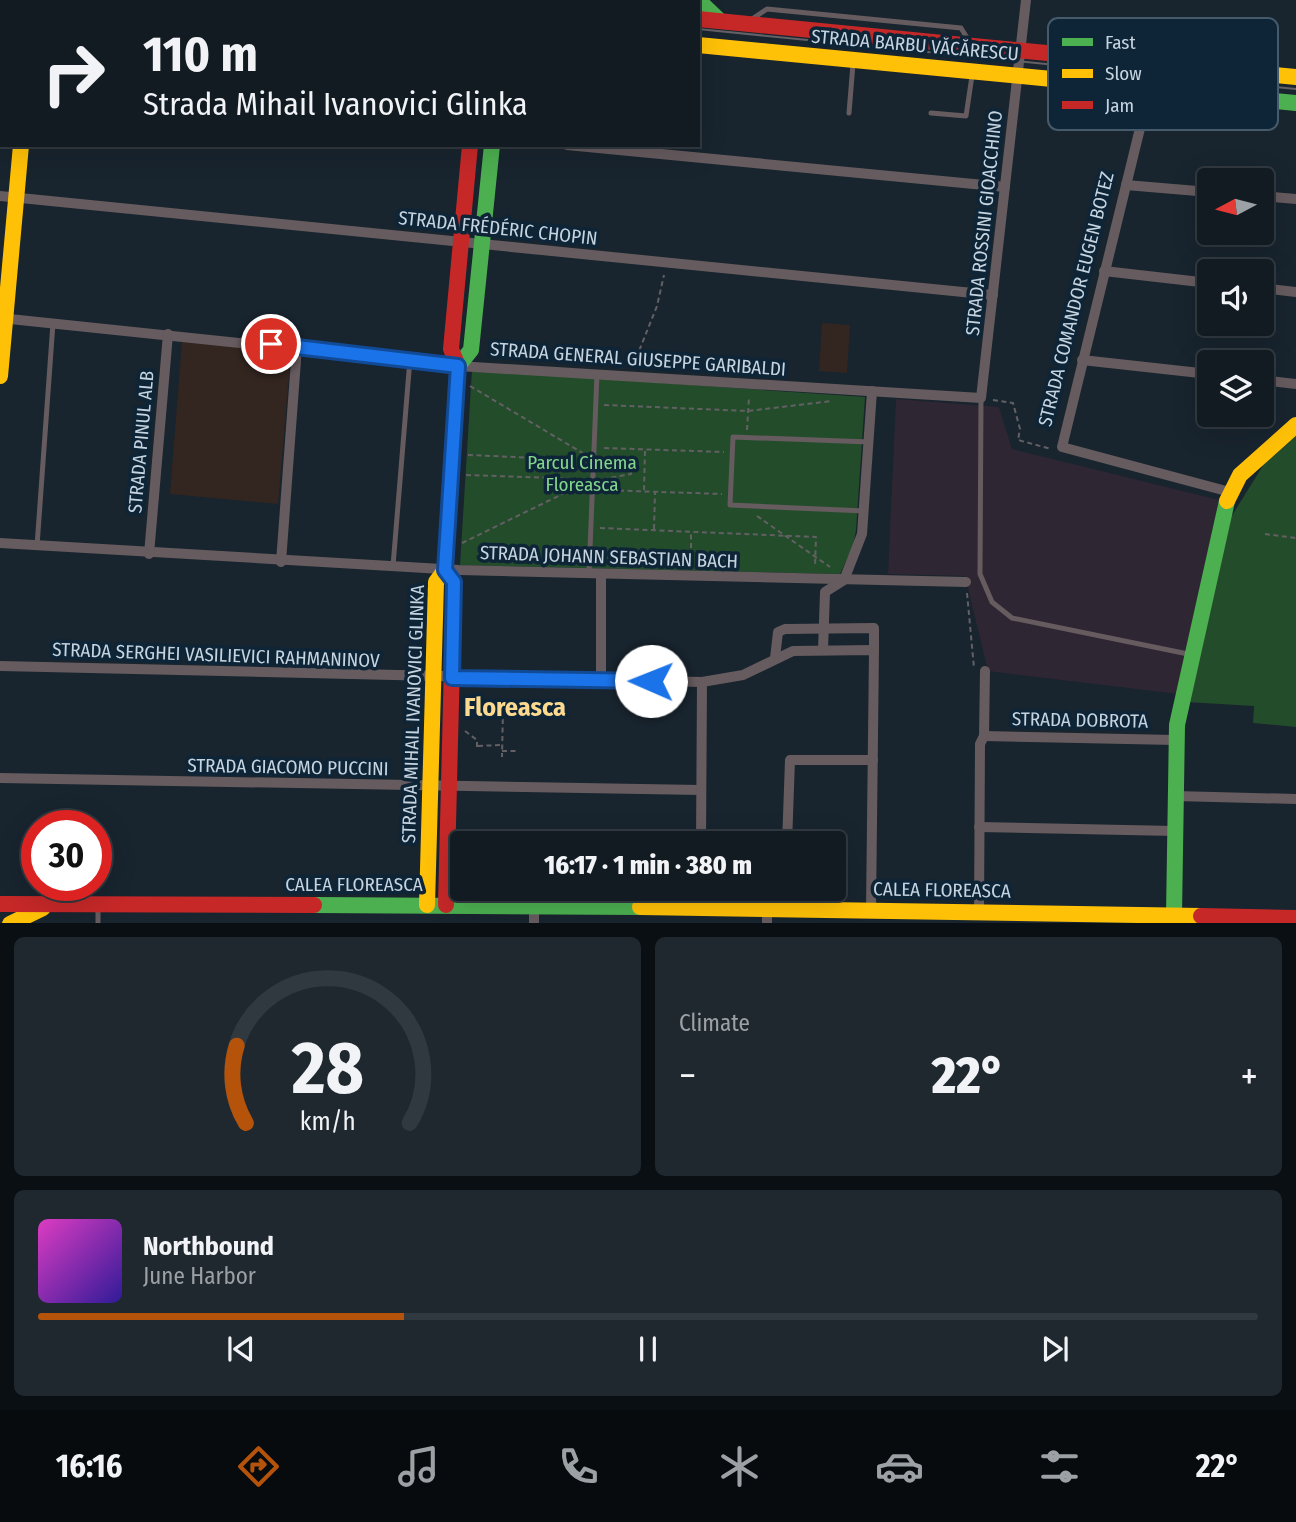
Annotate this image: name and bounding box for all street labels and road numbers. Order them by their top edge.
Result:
street label: STRADA BARBU VĂCĂRESCU [810,24,1020,66]
street label: STRADA ROSSINI GIOACCHINO [961,109,1007,337]
street label: STRADA COMANDOR EUGEN BOTEZ [1033,169,1119,429]
street label: STRADA FRÉDÉRIC CHOPIN [397,206,599,250]
street label: STRADA GENERAL GIUSEPPE GARIBALDI [489,337,787,381]
street label: STRADA PINUL ALB [123,370,159,514]
street label: STRADA JOHANN SEBASTIAN BACH [480,541,738,573]
street label: STRADA MIHAIL IVANOVICI GLINKA [397,584,429,844]
street label: STRADA SERGHEI VASILIEVICI RAHMANINOV [52,638,380,672]
street label: STRADA DOBROTA [1012,707,1148,733]
street label: STRADA GIACOMO PUCCINI [187,754,389,780]
street label: CALEA FLOREASCA [285,873,423,896]
street label: CALEA FLOREASCA [873,877,1011,903]

